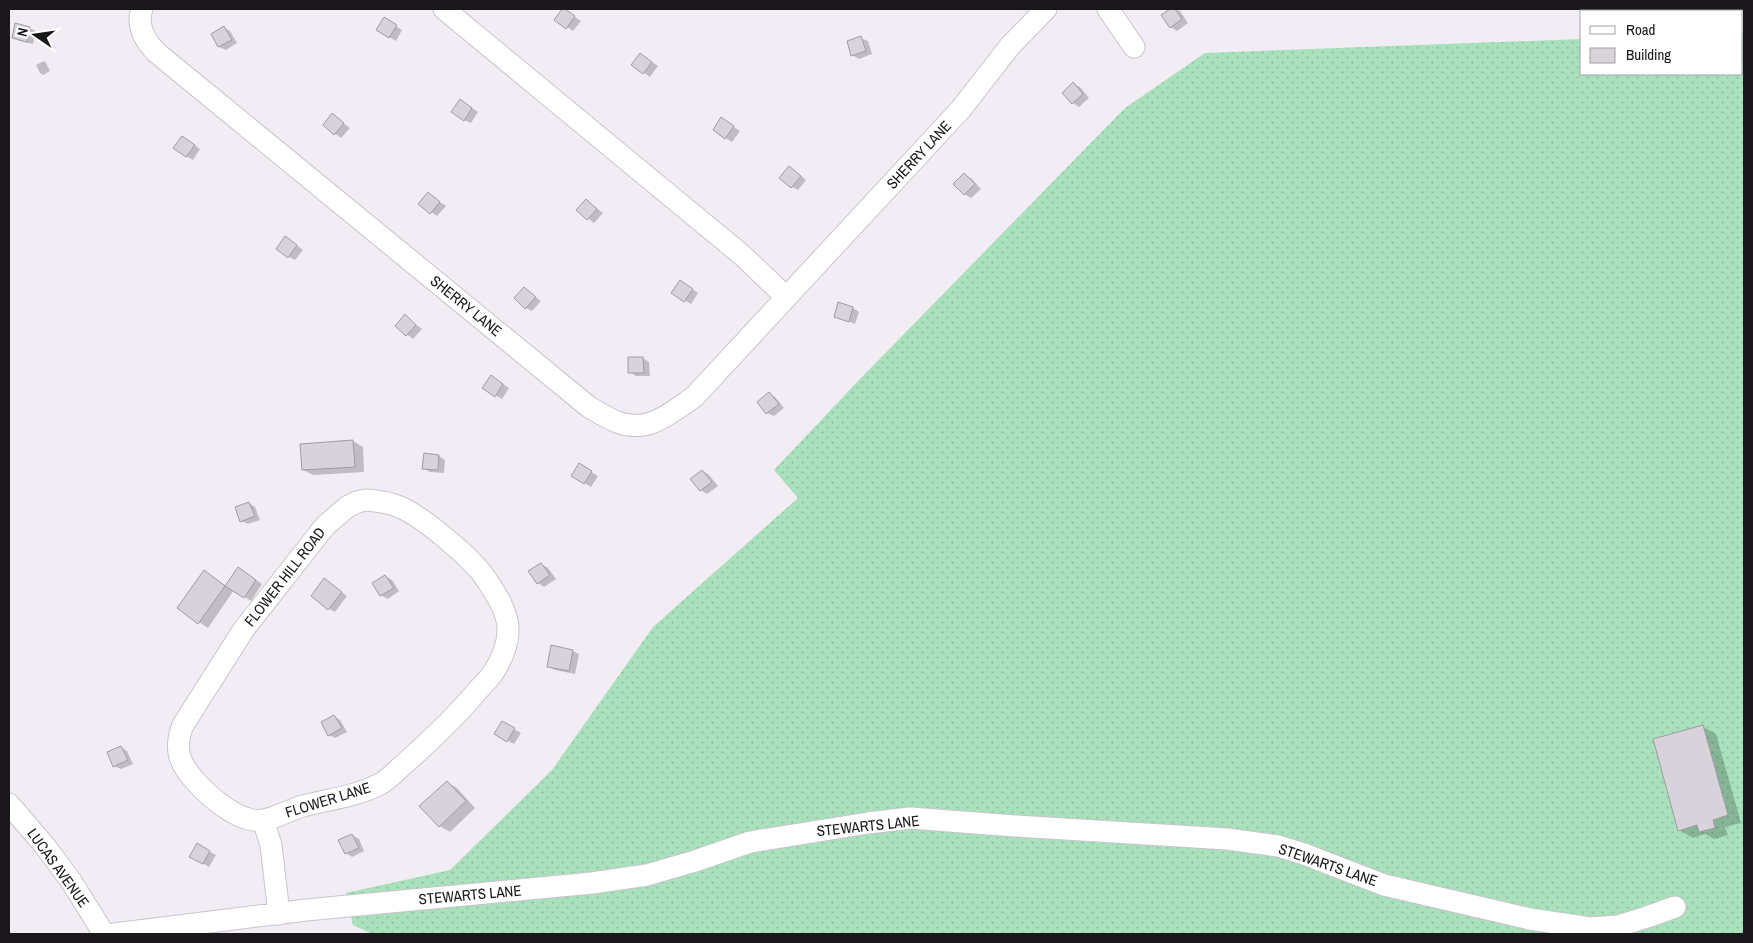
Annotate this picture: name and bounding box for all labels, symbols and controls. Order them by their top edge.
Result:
north arrow [10,10,60,60]
legend [1580,10,1743,75]
text: Road [1626,19,1655,40]
text: N [13,26,32,38]
text: Building [1626,44,1671,65]
street label: SHERRY LANE [881,116,956,193]
street label: SHERRY LANE [426,270,506,341]
street label: FLOWER HILL ROAD [239,523,330,631]
street label: FLOWER LANE [283,777,373,822]
street label: STEWARTS LANE [816,810,920,841]
street label: LUCAS AVENUE [22,824,94,912]
street label: STEWARTS LANE [1276,838,1380,891]
street label: STEWARTS LANE [418,880,522,909]

